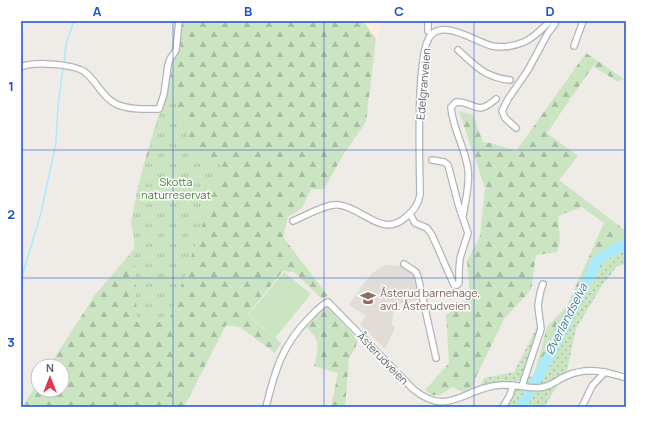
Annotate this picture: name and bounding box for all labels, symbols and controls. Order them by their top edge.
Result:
text: A [93,2,102,20]
text: B [244,2,252,20]
text: C [394,2,404,20]
text: D [545,2,555,20]
street label: Edelgranveien [412,48,434,120]
text: 1 [8,77,14,95]
park label: Skotta naturreservat [141,174,211,202]
text: 2 [7,205,15,223]
water label: Øverlandselva [541,279,592,358]
place label: Åsterud barnehage, avd. Åsterudveien [380,285,480,313]
school or university icon: Åsterud barnehage, avd. Åsterudveien [359,289,377,307]
street label: Åsterudveien [354,328,412,388]
text: 3 [7,333,15,351]
north arrow [30,358,70,398]
text: N [46,360,54,375]

